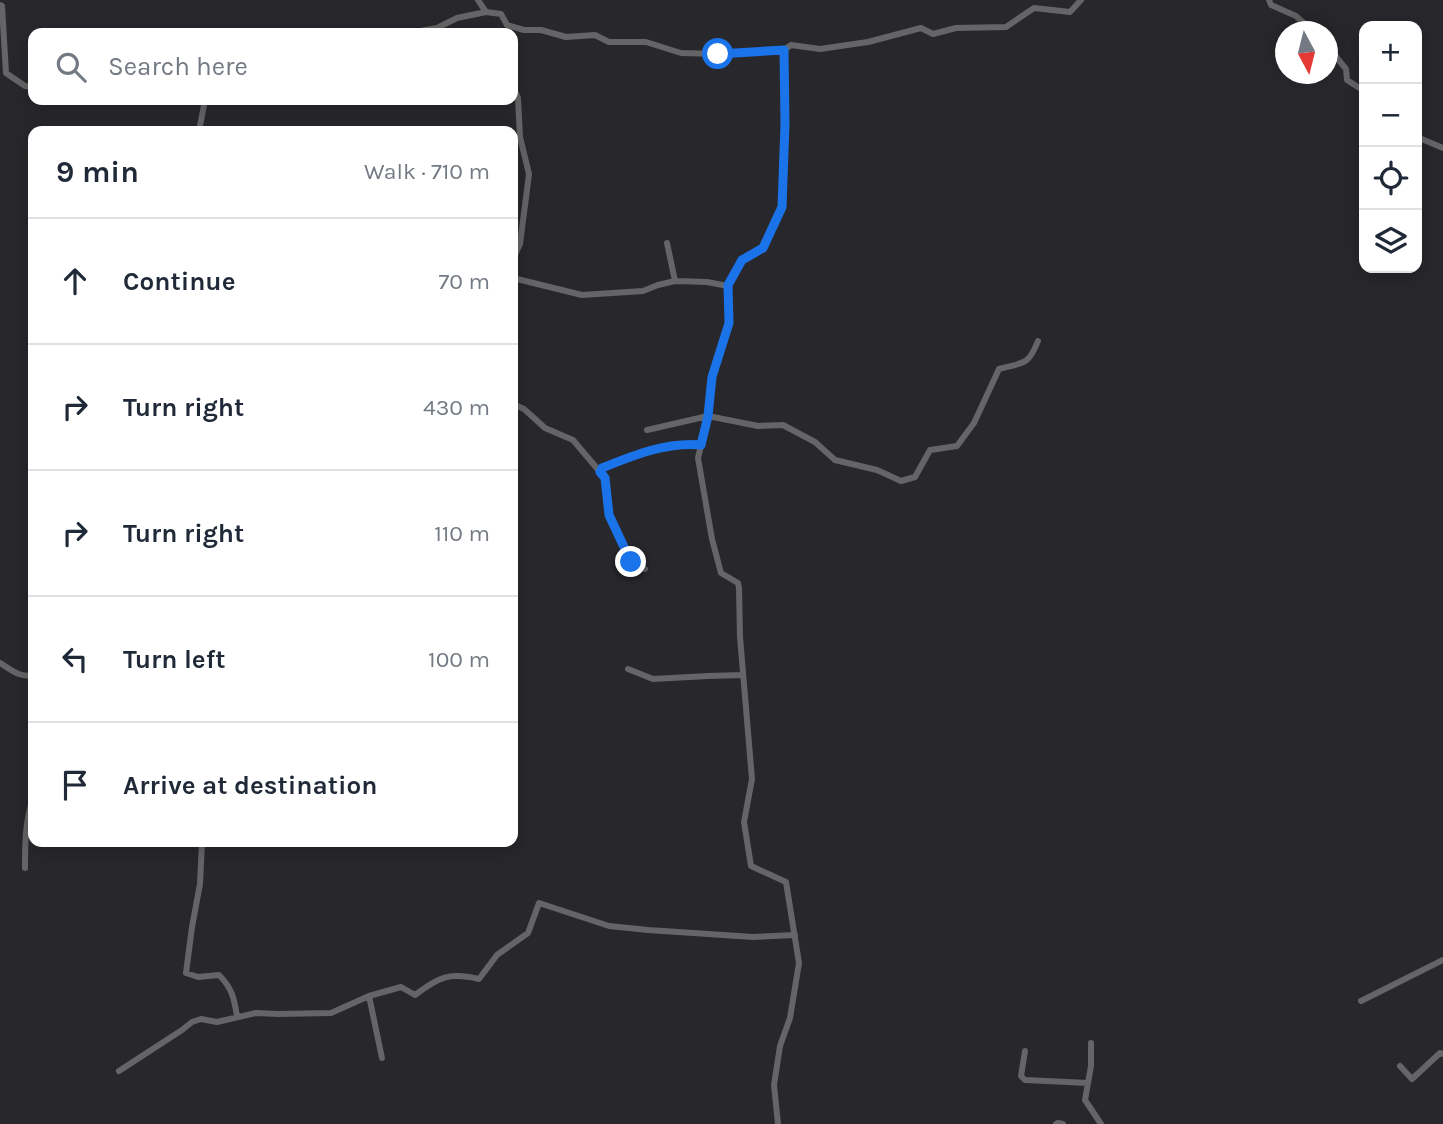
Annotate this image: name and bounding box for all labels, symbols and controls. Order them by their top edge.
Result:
north arrow [1275,21,1338,84]
map controls [1359,21,1422,273]
button: + [1359,21,1422,84]
search box [28,28,518,105]
route start [702,38,733,69]
icon: search [52,48,90,86]
text: Search here [108,51,248,82]
button: − [1359,84,1422,147]
button: locate [1359,147,1422,210]
text: 9 min [56,154,139,190]
text: Walk · 710 m [364,158,490,185]
button: layers [1359,210,1422,273]
icon: ahead [56,262,94,300]
text: Continue [123,266,235,297]
text: 70 m [439,268,490,295]
icon: right [56,388,94,426]
text: Turn right [123,392,244,423]
text: 430 m [423,394,490,421]
icon: right [56,514,94,552]
text: Turn right [123,518,244,549]
text: 110 m [434,520,490,547]
route end [615,546,646,577]
icon: left [56,640,94,678]
text: Turn left [123,644,225,675]
text: 100 m [428,646,490,673]
icon: arrive [56,766,94,804]
text: Arrive at destination [123,770,377,801]

